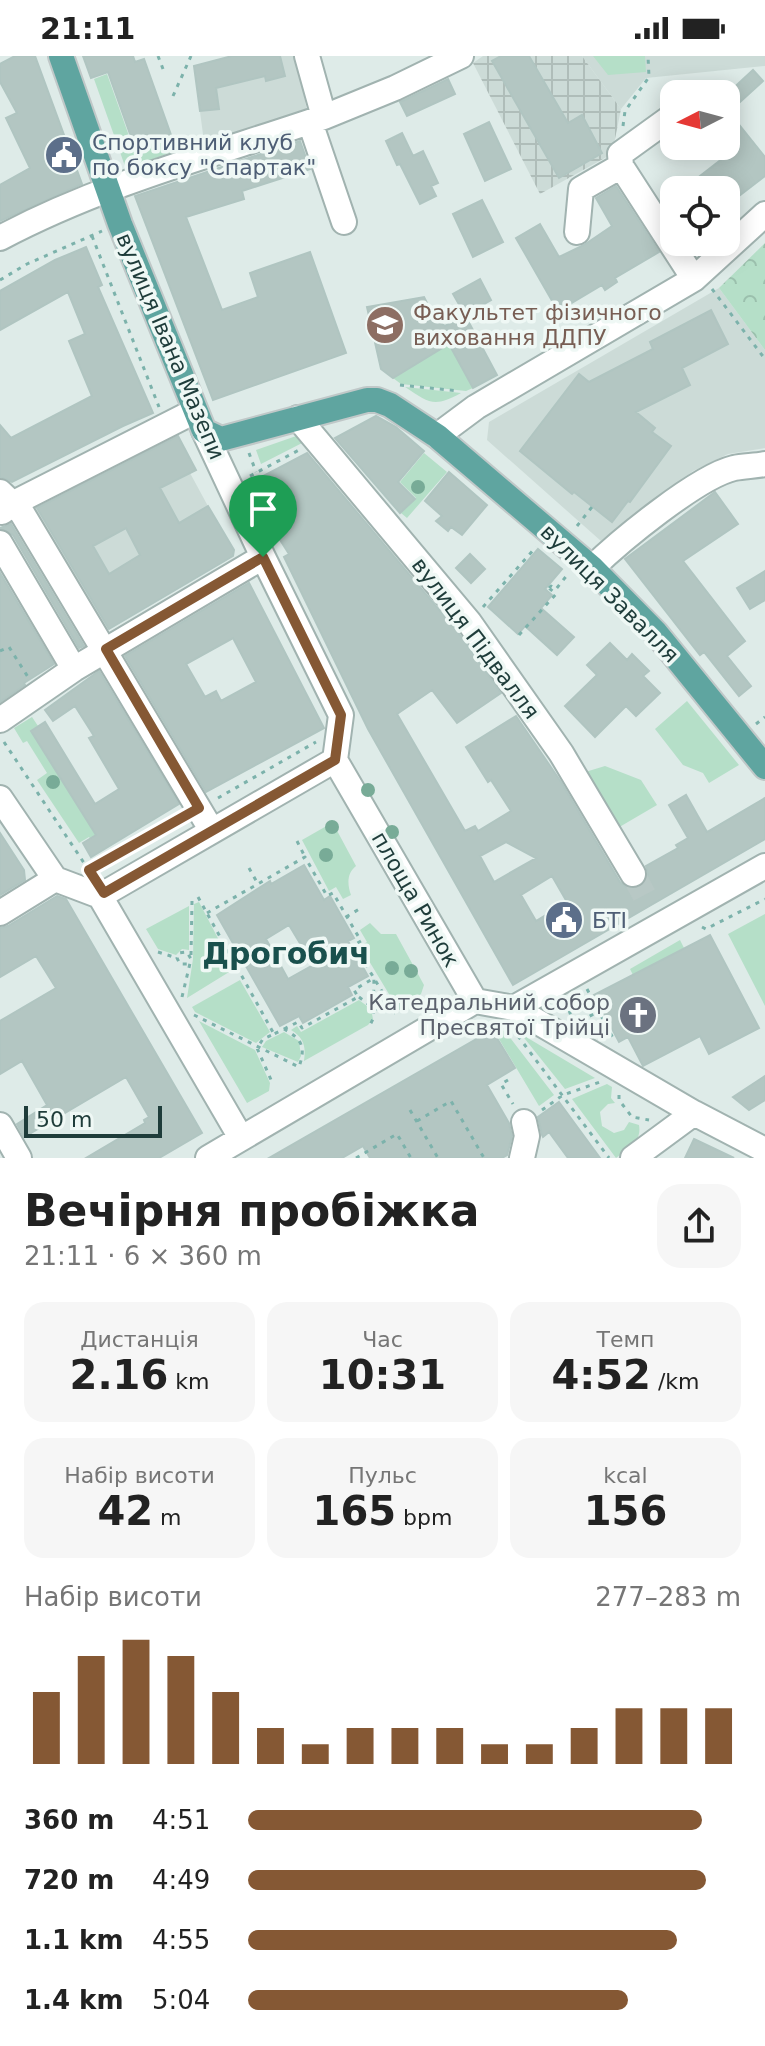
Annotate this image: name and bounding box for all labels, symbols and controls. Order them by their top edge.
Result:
text: 21:11 [40,11,136,46]
north arrow [660,80,740,160]
map controls [660,80,740,256]
place label: Спортивний клуб по боксу "Спартак" [92,130,316,180]
public building icon: Спортивний клуб по боксу "Спартак" [43,134,85,176]
button: locate [660,176,740,256]
street label: вулиця Івана Мазепи [111,229,230,463]
place label: Факультет фізичного виховання ДДПУ [413,300,662,350]
school or university icon: Факультет фізичного виховання ДДПУ [364,304,406,346]
pin [229,475,297,557]
icon: arrive [241,487,285,531]
street label: вулиця Завалля [535,519,684,668]
street label: вулиця Підвалля [407,553,544,724]
street label: площа Ринок [367,827,464,971]
public building icon: БТІ [543,899,585,941]
place label: БТІ [592,908,627,933]
district label: Дрогобич [202,936,370,971]
place label: Катедральний собор Пресвятої Трійці [368,990,610,1040]
church icon: Катедральний собор Пресвятої Трійці [617,994,659,1036]
scale bar [24,1102,162,1138]
text: 50 m [36,1107,92,1132]
button: share [657,1184,741,1268]
text: Вечірня пробіжка [24,1185,479,1236]
text: 21:11 · 6 × 360 m [24,1241,262,1271]
text: Дистанція [80,1327,199,1352]
text: Час [362,1327,403,1352]
text: Темп [597,1327,654,1352]
text: 2.16 [70,1352,168,1398]
text: 10:31 [319,1352,446,1398]
text: 4:52 [551,1352,651,1398]
text: km [168,1369,209,1394]
text: /km [651,1369,700,1394]
text: Набір висоти [64,1463,215,1488]
text: Пульс [348,1463,417,1488]
text: kcal [603,1463,648,1488]
text: 42 [97,1488,153,1534]
text: 165 [313,1488,396,1534]
text: 156 [584,1488,667,1534]
text: m [153,1505,182,1530]
text: bpm [396,1505,452,1530]
text: Набір висоти [24,1582,202,1612]
text: 277–283 m [595,1582,741,1612]
text: 360 m [24,1805,114,1835]
text: 4:51 [152,1805,210,1835]
text: 720 m [24,1865,114,1895]
text: 4:49 [152,1865,210,1895]
text: 1.1 km [24,1925,124,1955]
text: 4:55 [152,1925,210,1955]
text: 1.4 km [24,1985,124,2015]
text: 5:04 [152,1985,210,2015]

